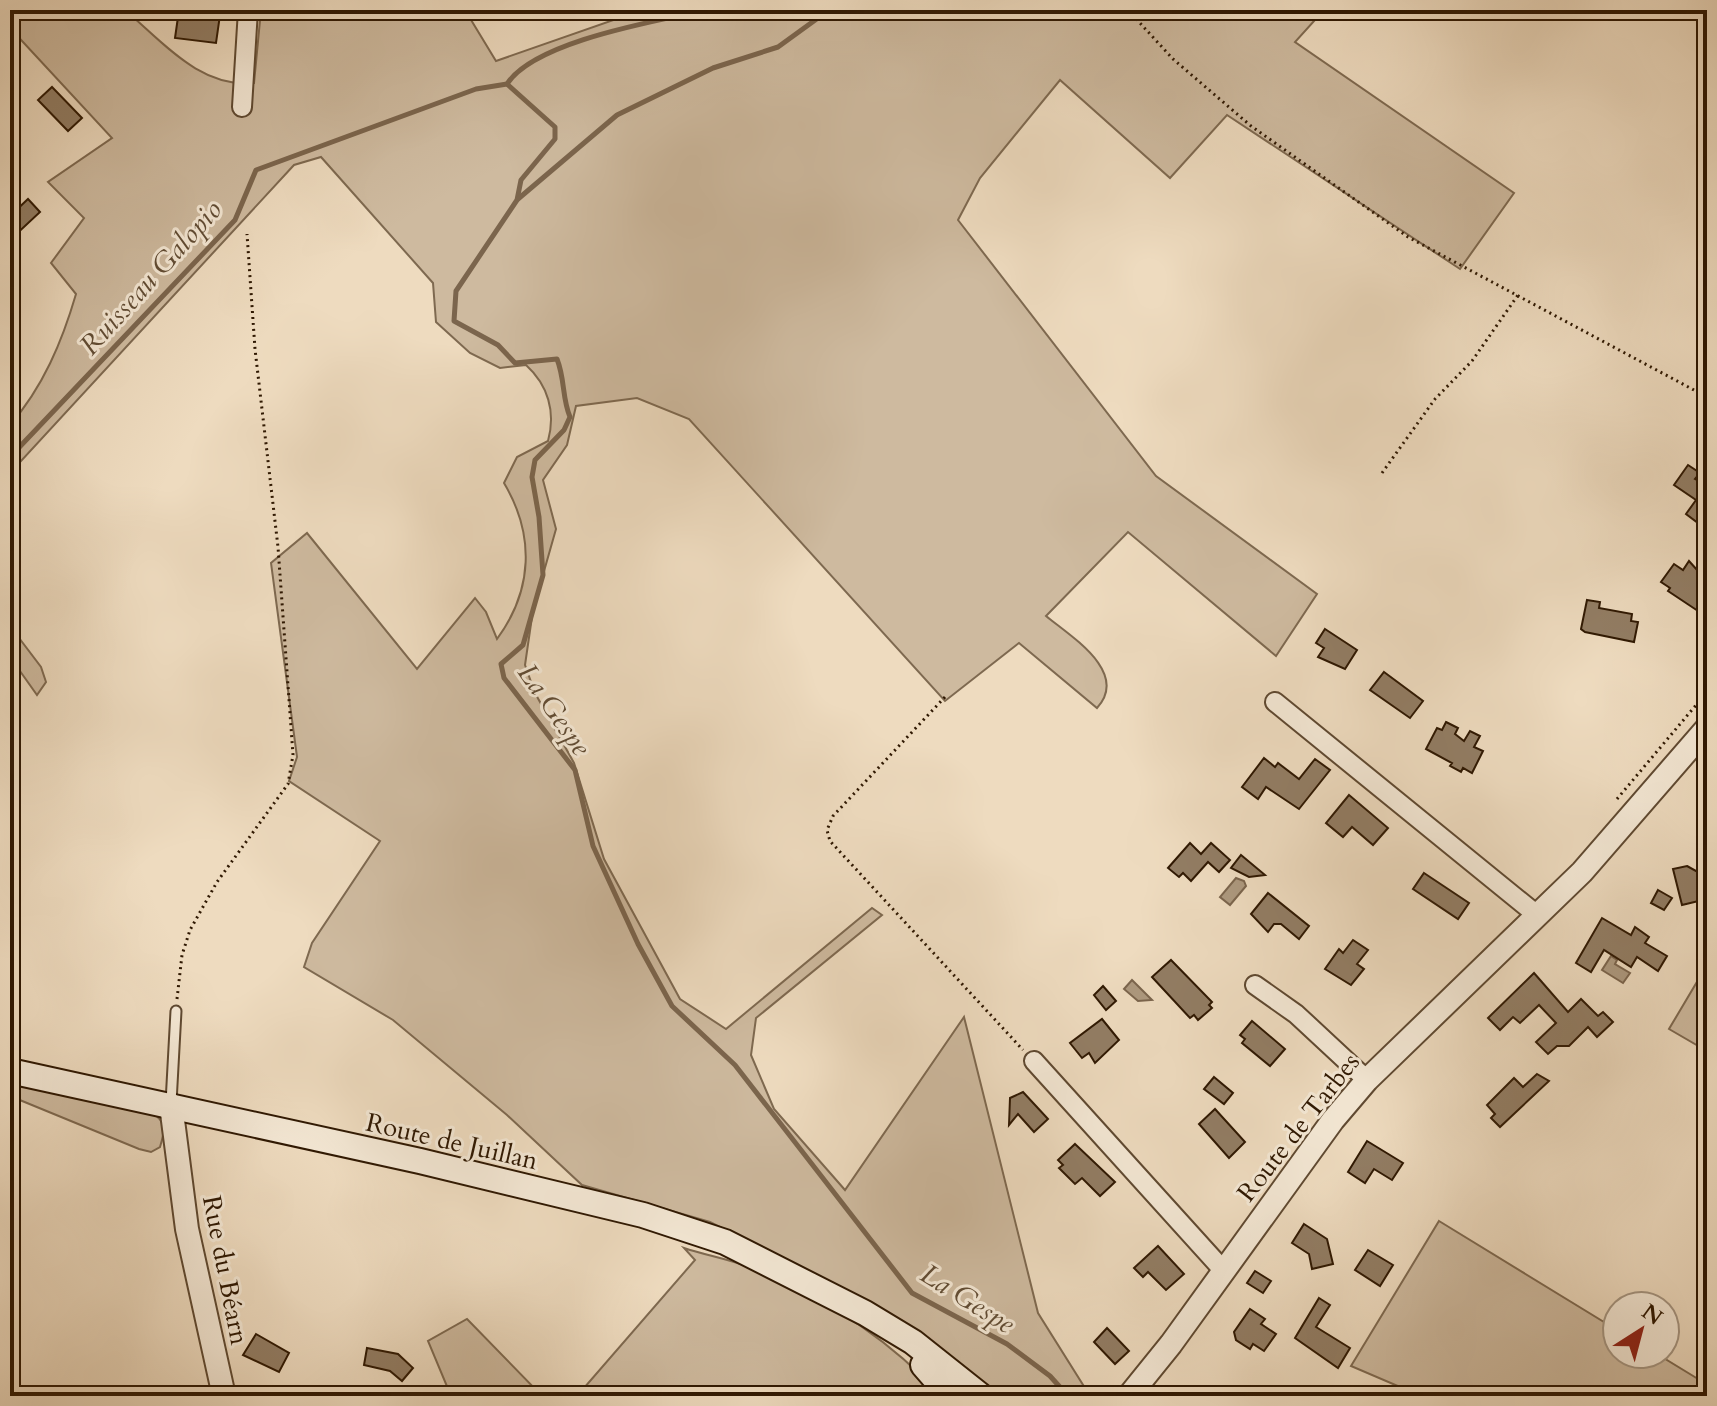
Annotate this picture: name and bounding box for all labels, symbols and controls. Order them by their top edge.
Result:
water label: Ruisseau Galopio [71,192,231,363]
water label: La Gespe [509,656,600,763]
street label: Route de Tarbes [1229,1046,1368,1209]
street label: Route de Juillan [362,1105,542,1178]
street label: Rue du Béarn [194,1193,257,1348]
water label: La Gespe [913,1255,1022,1343]
north arrow [1601,1290,1681,1370]
text: N [1636,1297,1669,1332]

